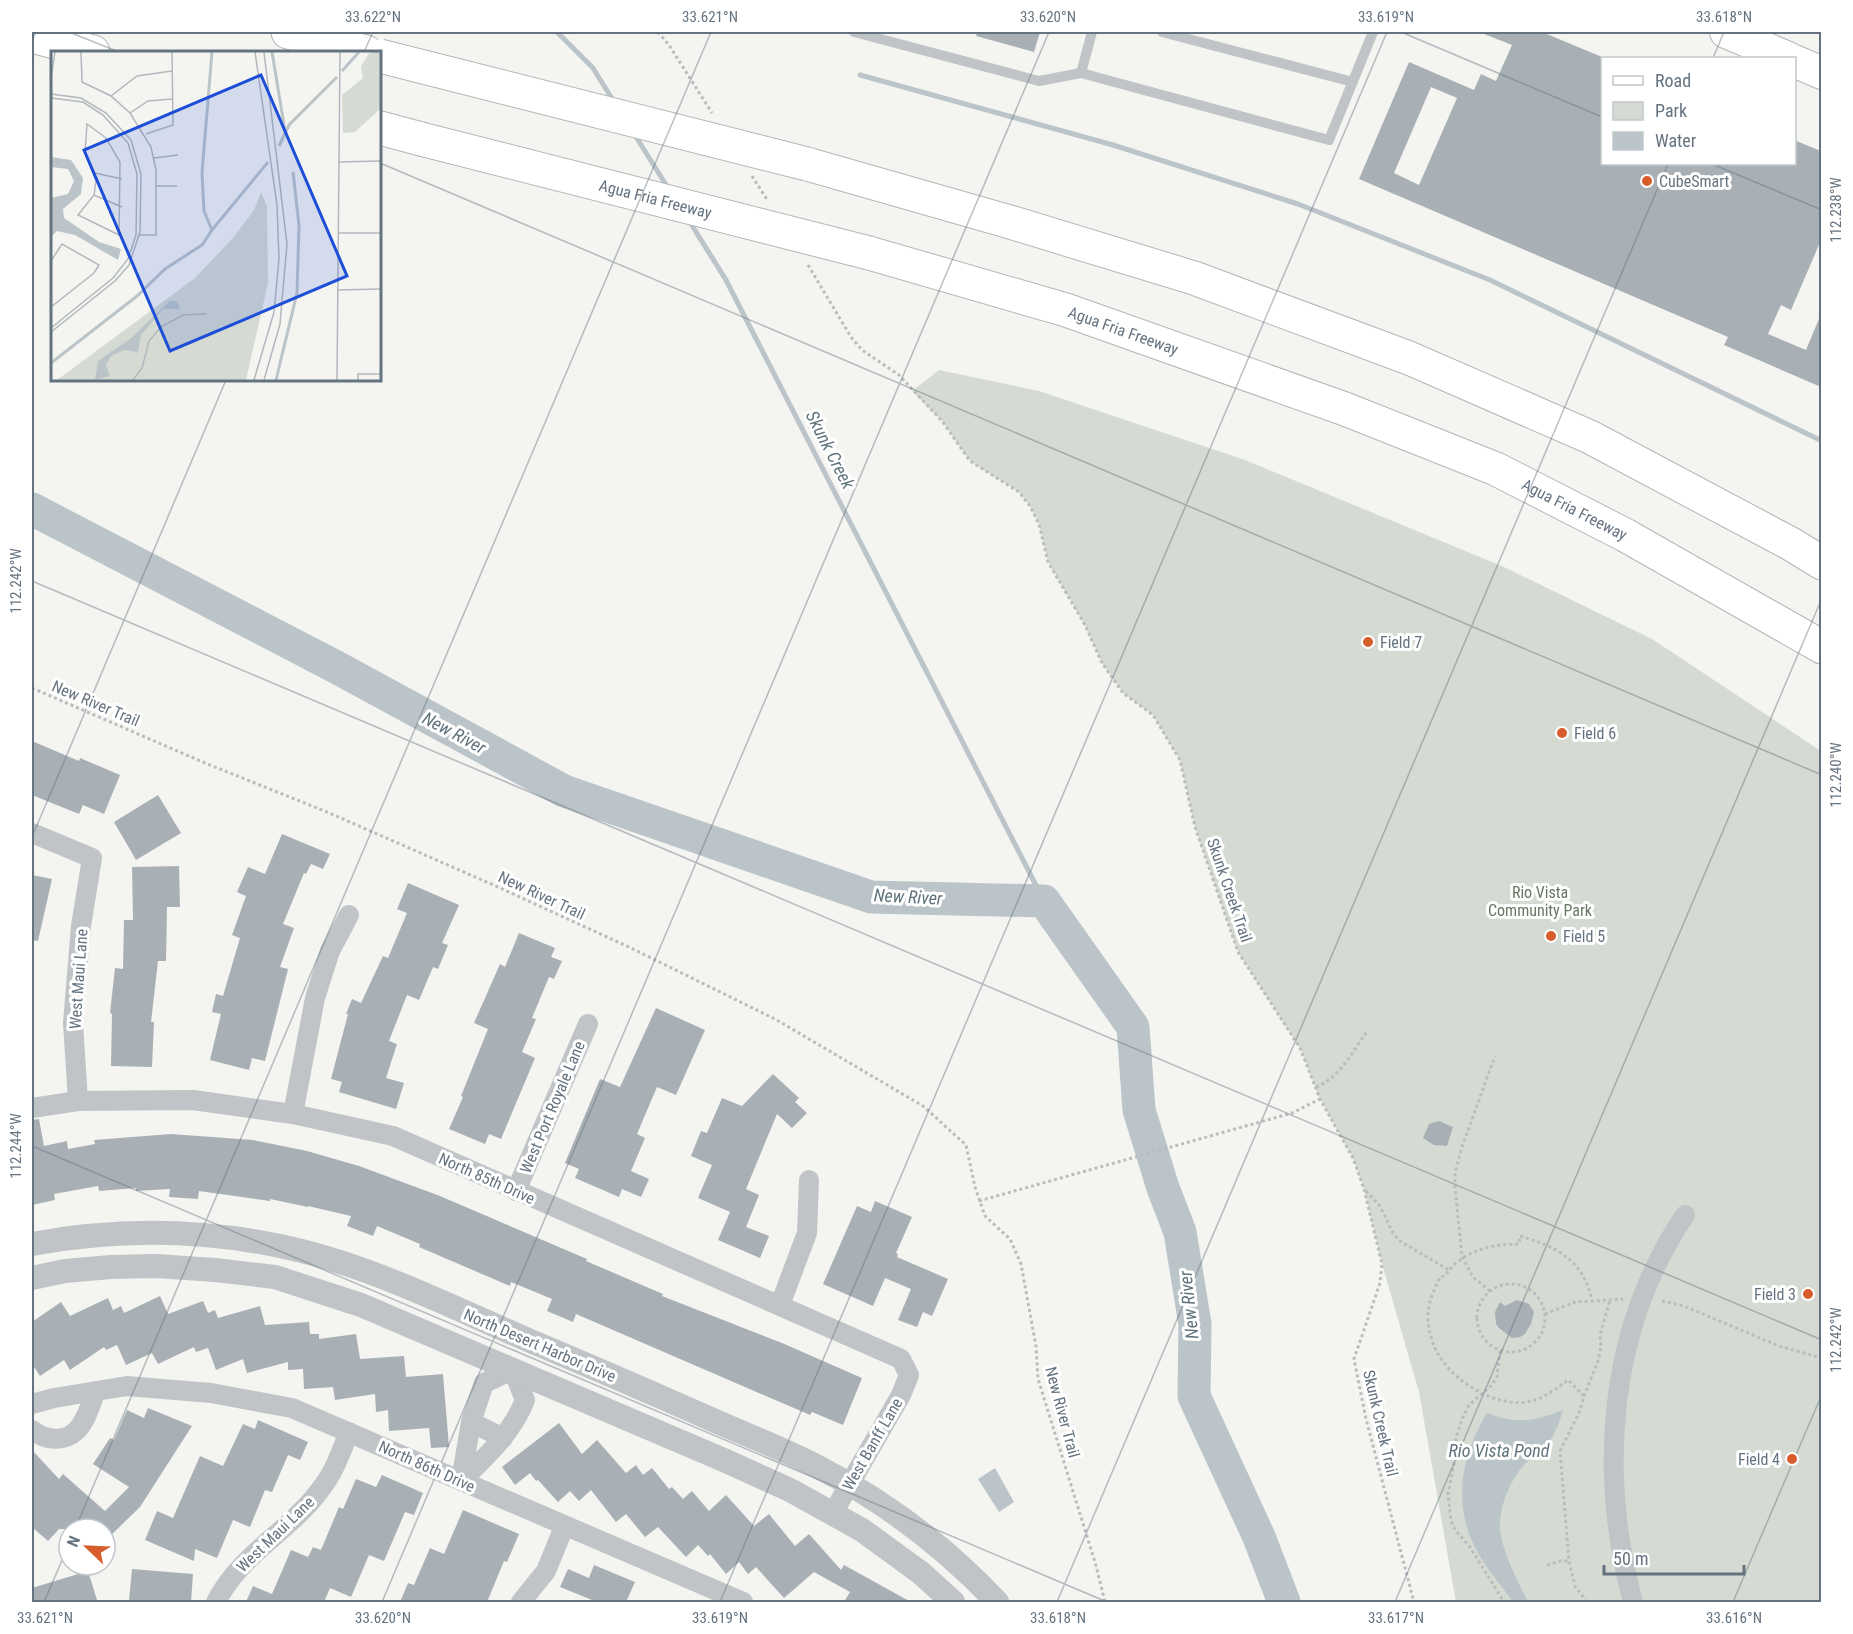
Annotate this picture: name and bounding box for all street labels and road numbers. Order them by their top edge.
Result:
street label: Agua Fria Freeway [597,176,714,223]
street label: Agua Fria Freeway [1066,303,1181,359]
street label: Agua Fria Freeway [1519,475,1630,545]
street label: New River Trail [49,676,143,730]
street label: Skunk Creek Trail [1203,836,1256,945]
street label: New River Trail [495,867,588,924]
street label: West Maui Lane [66,928,91,1030]
street label: West Port Royale Lane [516,1038,589,1176]
street label: North 85th Drive [436,1149,538,1208]
street label: North Desert Harbor Drive [461,1305,619,1386]
street label: New River Trail [1041,1365,1084,1460]
street label: Skunk Creek Trail [1359,1368,1402,1478]
street label: West Banff Lane [838,1395,907,1494]
street label: North 86th Drive [376,1437,478,1496]
street label: West Maui Lane [233,1493,318,1576]

